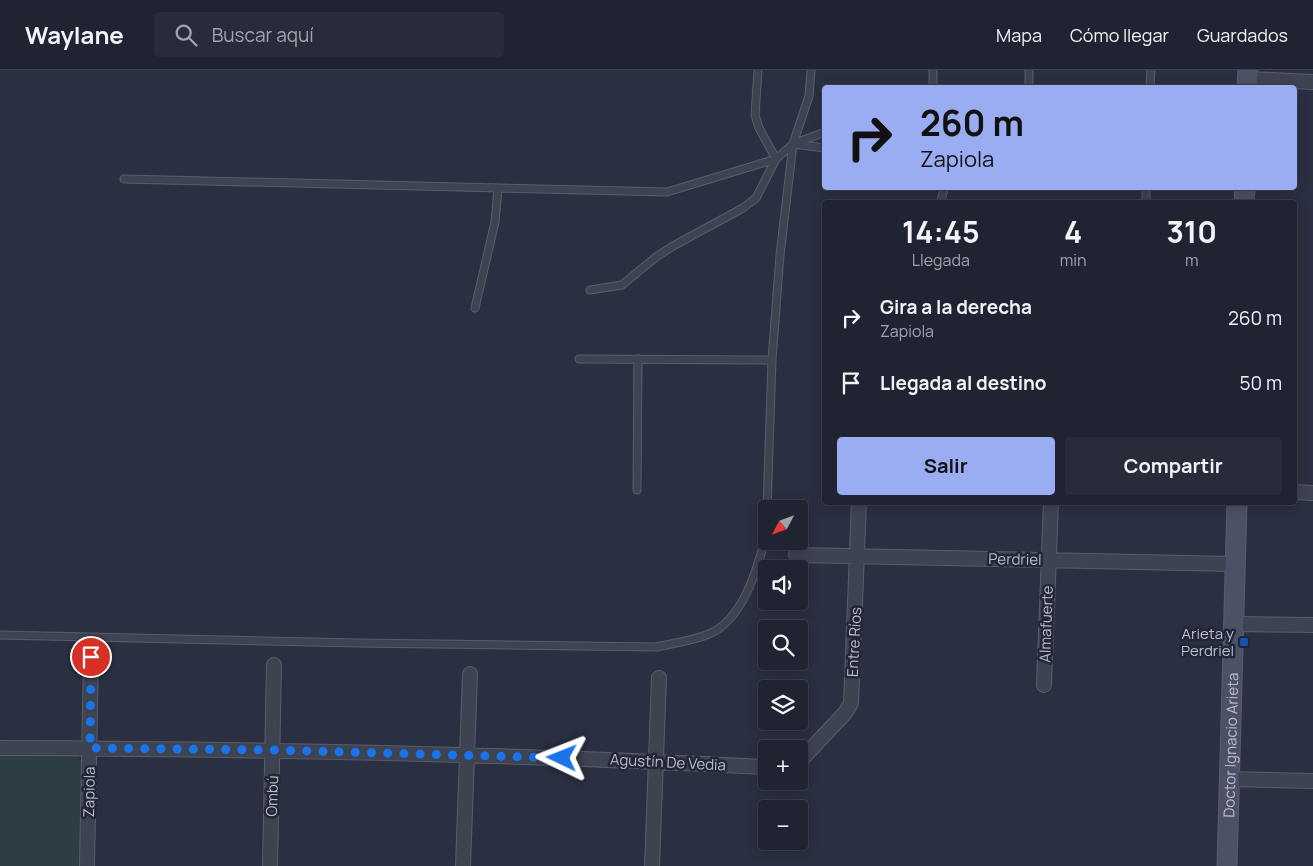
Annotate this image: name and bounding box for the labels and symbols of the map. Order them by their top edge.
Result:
north arrow [758,500,808,550]
street label: Perdriel [988,548,1042,570]
street label: Almafuerte [1034,585,1058,663]
street label: Entre Ríos [842,606,866,678]
place label: Arieta y Perdriel [1181,623,1234,661]
pin [70,636,112,678]
marker: Arieta y Perdriel [1238,636,1250,648]
street label: Doctor Ignacio Arieta [1218,672,1243,818]
position arrow [535,731,587,783]
street label: Agustín De Vedia [609,748,727,776]
street label: Zapiola [78,767,100,817]
street label: Ombú [261,775,283,817]

